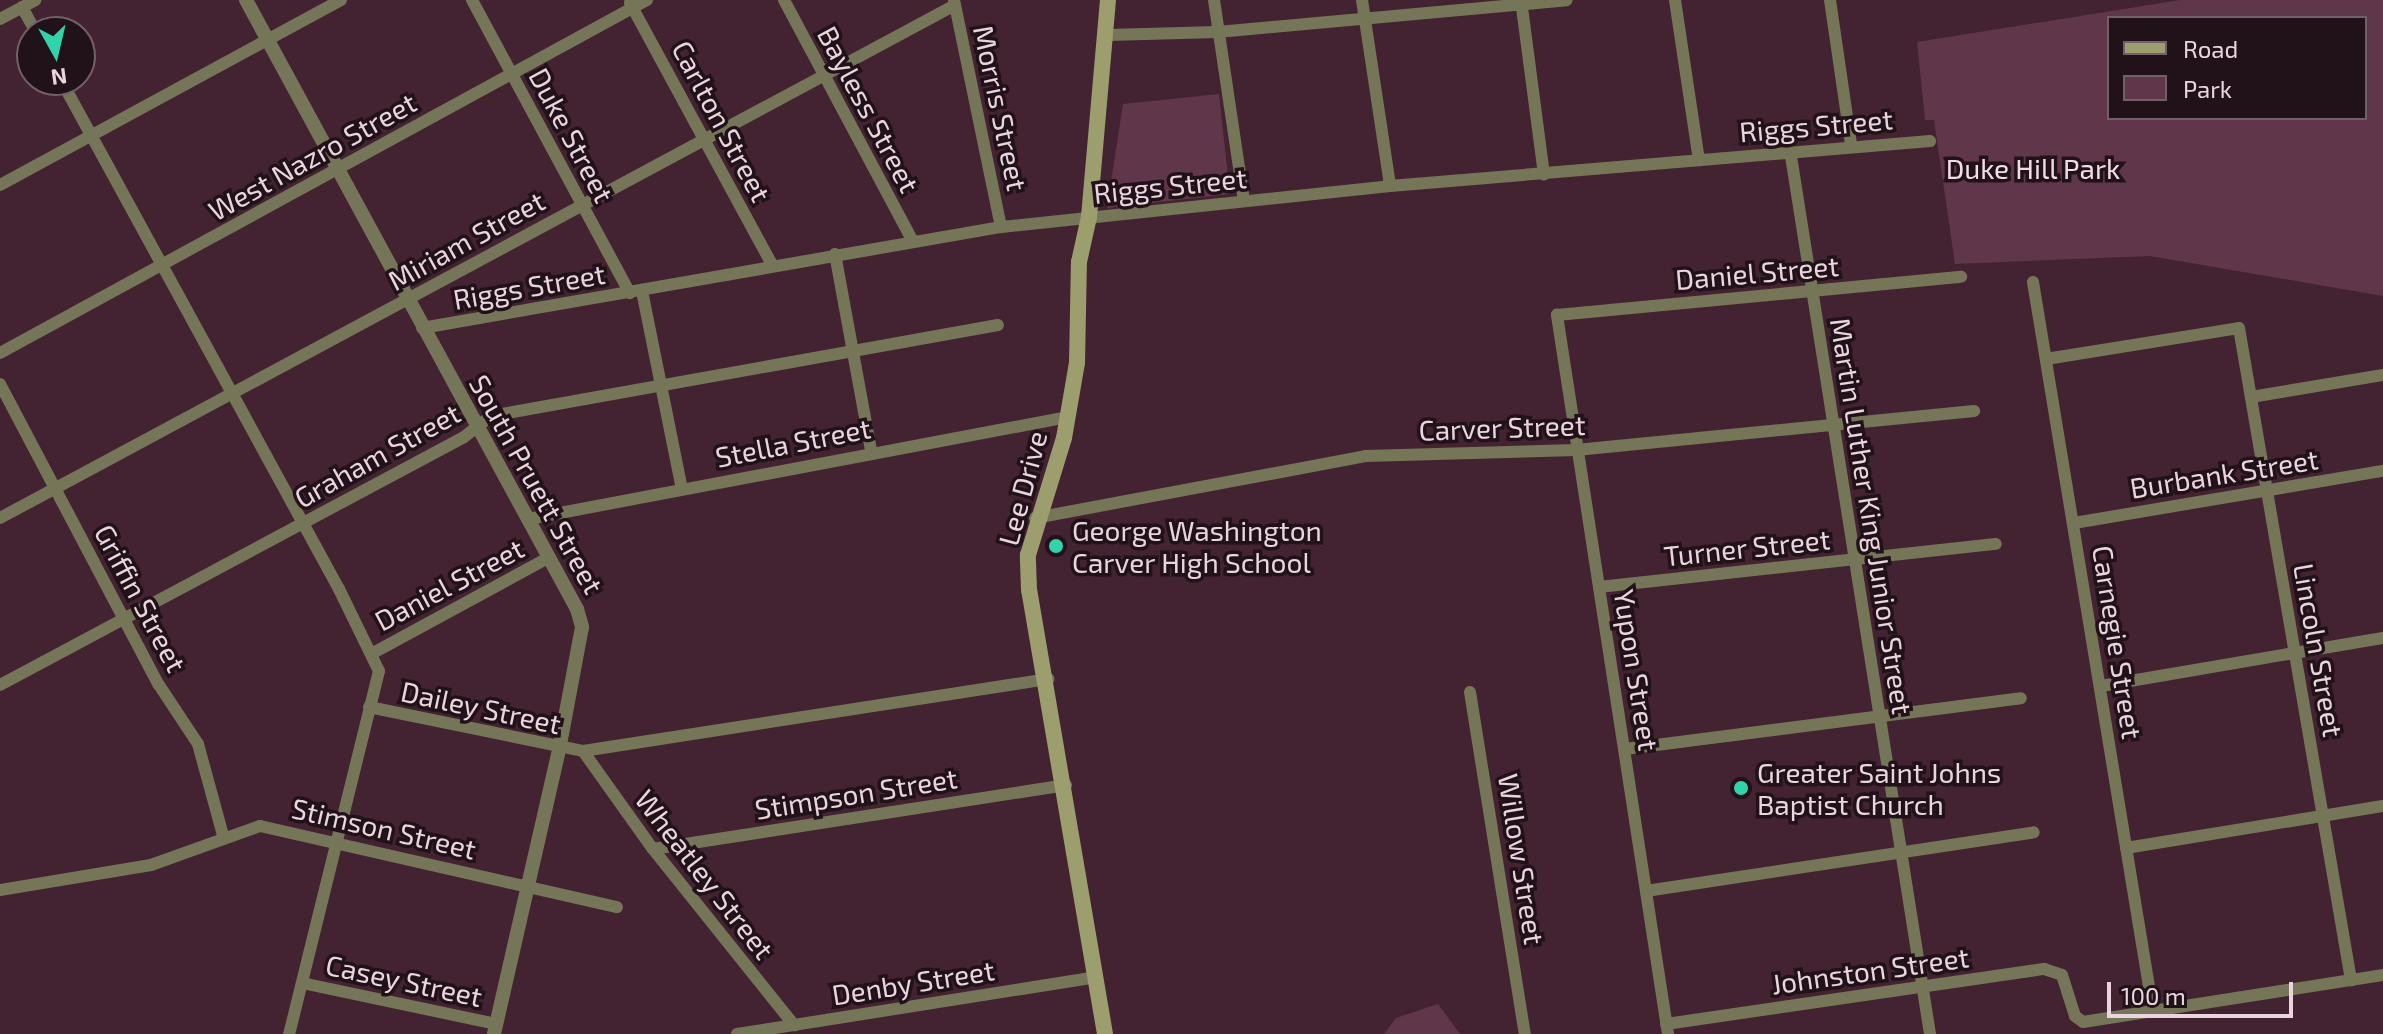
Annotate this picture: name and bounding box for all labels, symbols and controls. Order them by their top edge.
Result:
north arrow [16,16,96,96]
legend [2107,16,2367,120]
street label: Bayless Street [811,20,927,198]
street label: Morris Street [967,22,1035,194]
text: Road [2183,34,2238,63]
street label: Carlton Street [665,35,779,207]
street label: Duke Street [523,62,621,208]
text: N [49,64,69,92]
text: Park [2183,74,2232,103]
street label: West Nazro Street [202,85,422,227]
street label: Riggs Street [1738,102,1894,148]
park label: Duke Hill Park [1945,151,2121,185]
street label: Riggs Street [1092,160,1248,210]
street label: Miriam Street [382,183,550,297]
street label: Daniel Street [1674,248,1840,296]
street label: Riggs Street [450,256,608,316]
street label: Martin Luther King Junior Street [1824,315,1920,717]
street label: South Pruett Street [463,369,611,599]
street label: Graham Street [288,396,466,514]
street label: Carver Street [1418,407,1586,447]
street label: Stella Street [713,411,873,473]
street label: Lee Drive [991,427,1053,549]
street label: Burbank Street [2127,442,2321,504]
place label: George Washington Carver High School [1072,513,1322,579]
street label: Griffin Street [88,519,194,677]
street label: Turner Street [1662,522,1832,572]
street label: Daniel Street [368,531,530,637]
marker: George Washington Carver High School [1047,537,1065,555]
street label: Carnegie Street [2086,543,2150,741]
street label: Lincoln Street [2287,561,2351,739]
street label: Yupon Street [1608,587,1666,753]
street label: Dailey Street [398,674,564,740]
place label: Greater Saint Johns Baptist Church [1757,755,2002,821]
street label: Stimpson Street [752,760,960,826]
street label: Willow Street [1492,771,1552,947]
marker: Greater Saint Johns Baptist Church [1732,779,1750,797]
street label: Wheatley Street [628,782,782,966]
street label: Stimson Street [289,790,479,866]
street label: Johnston Street [1769,940,1971,1000]
street label: Casey Street [323,947,485,1013]
street label: Denby Street [829,953,997,1011]
scale bar [2111,966,2297,1016]
text: 100 m [2121,981,2186,1010]

